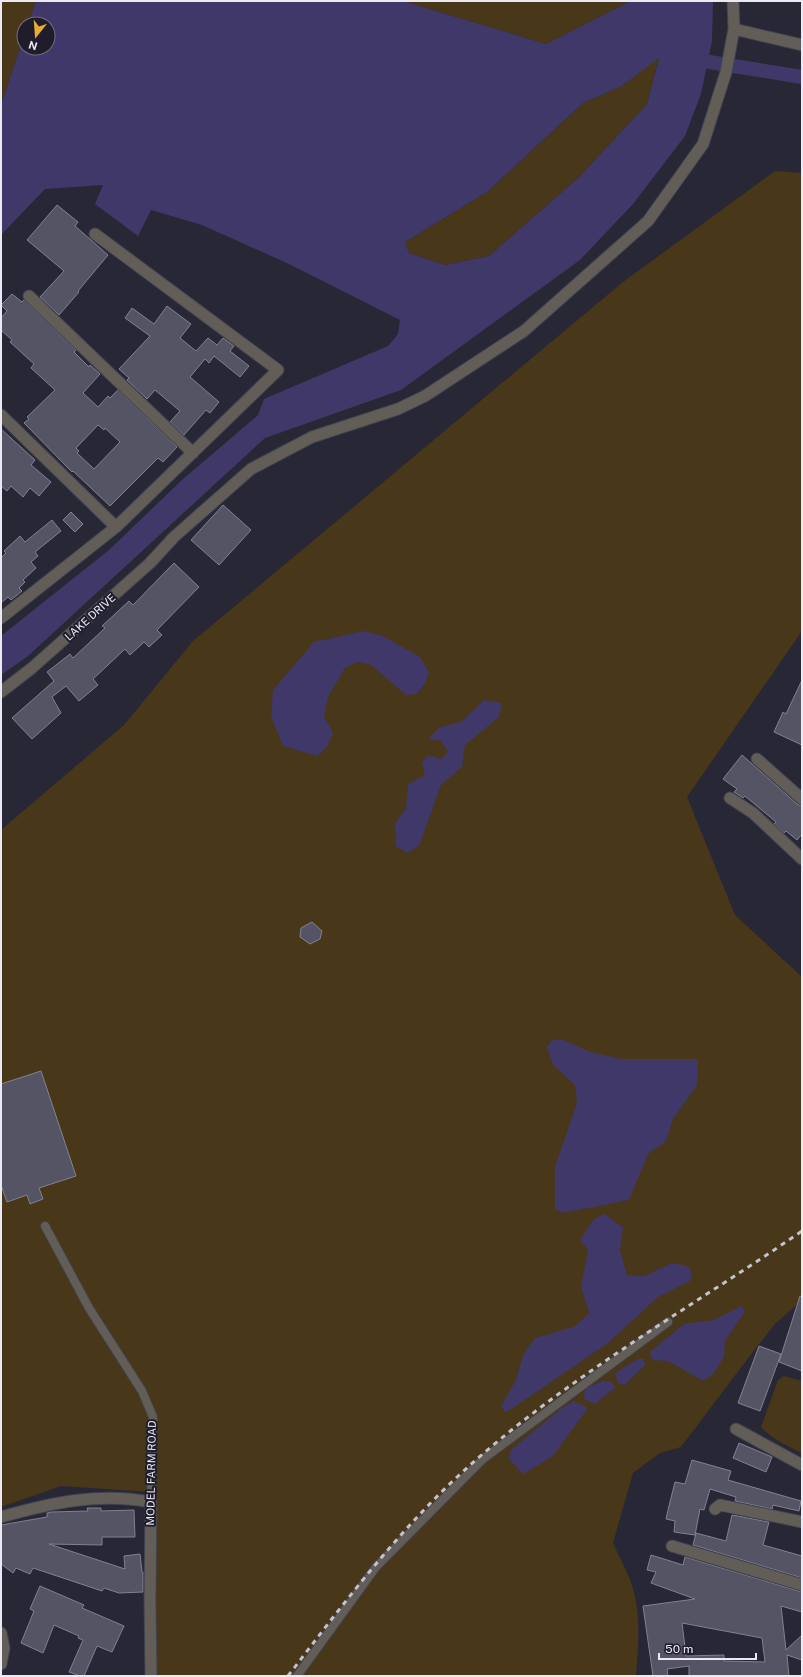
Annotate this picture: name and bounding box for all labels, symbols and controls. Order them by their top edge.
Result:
north arrow [16,16,56,56]
text: N [27,39,39,53]
street label: LAKE DRIVE [62,591,118,643]
street label: MODEL FARM ROAD [144,1420,158,1526]
scale bar [659,1635,756,1661]
text: 50 m [665,1642,693,1656]

